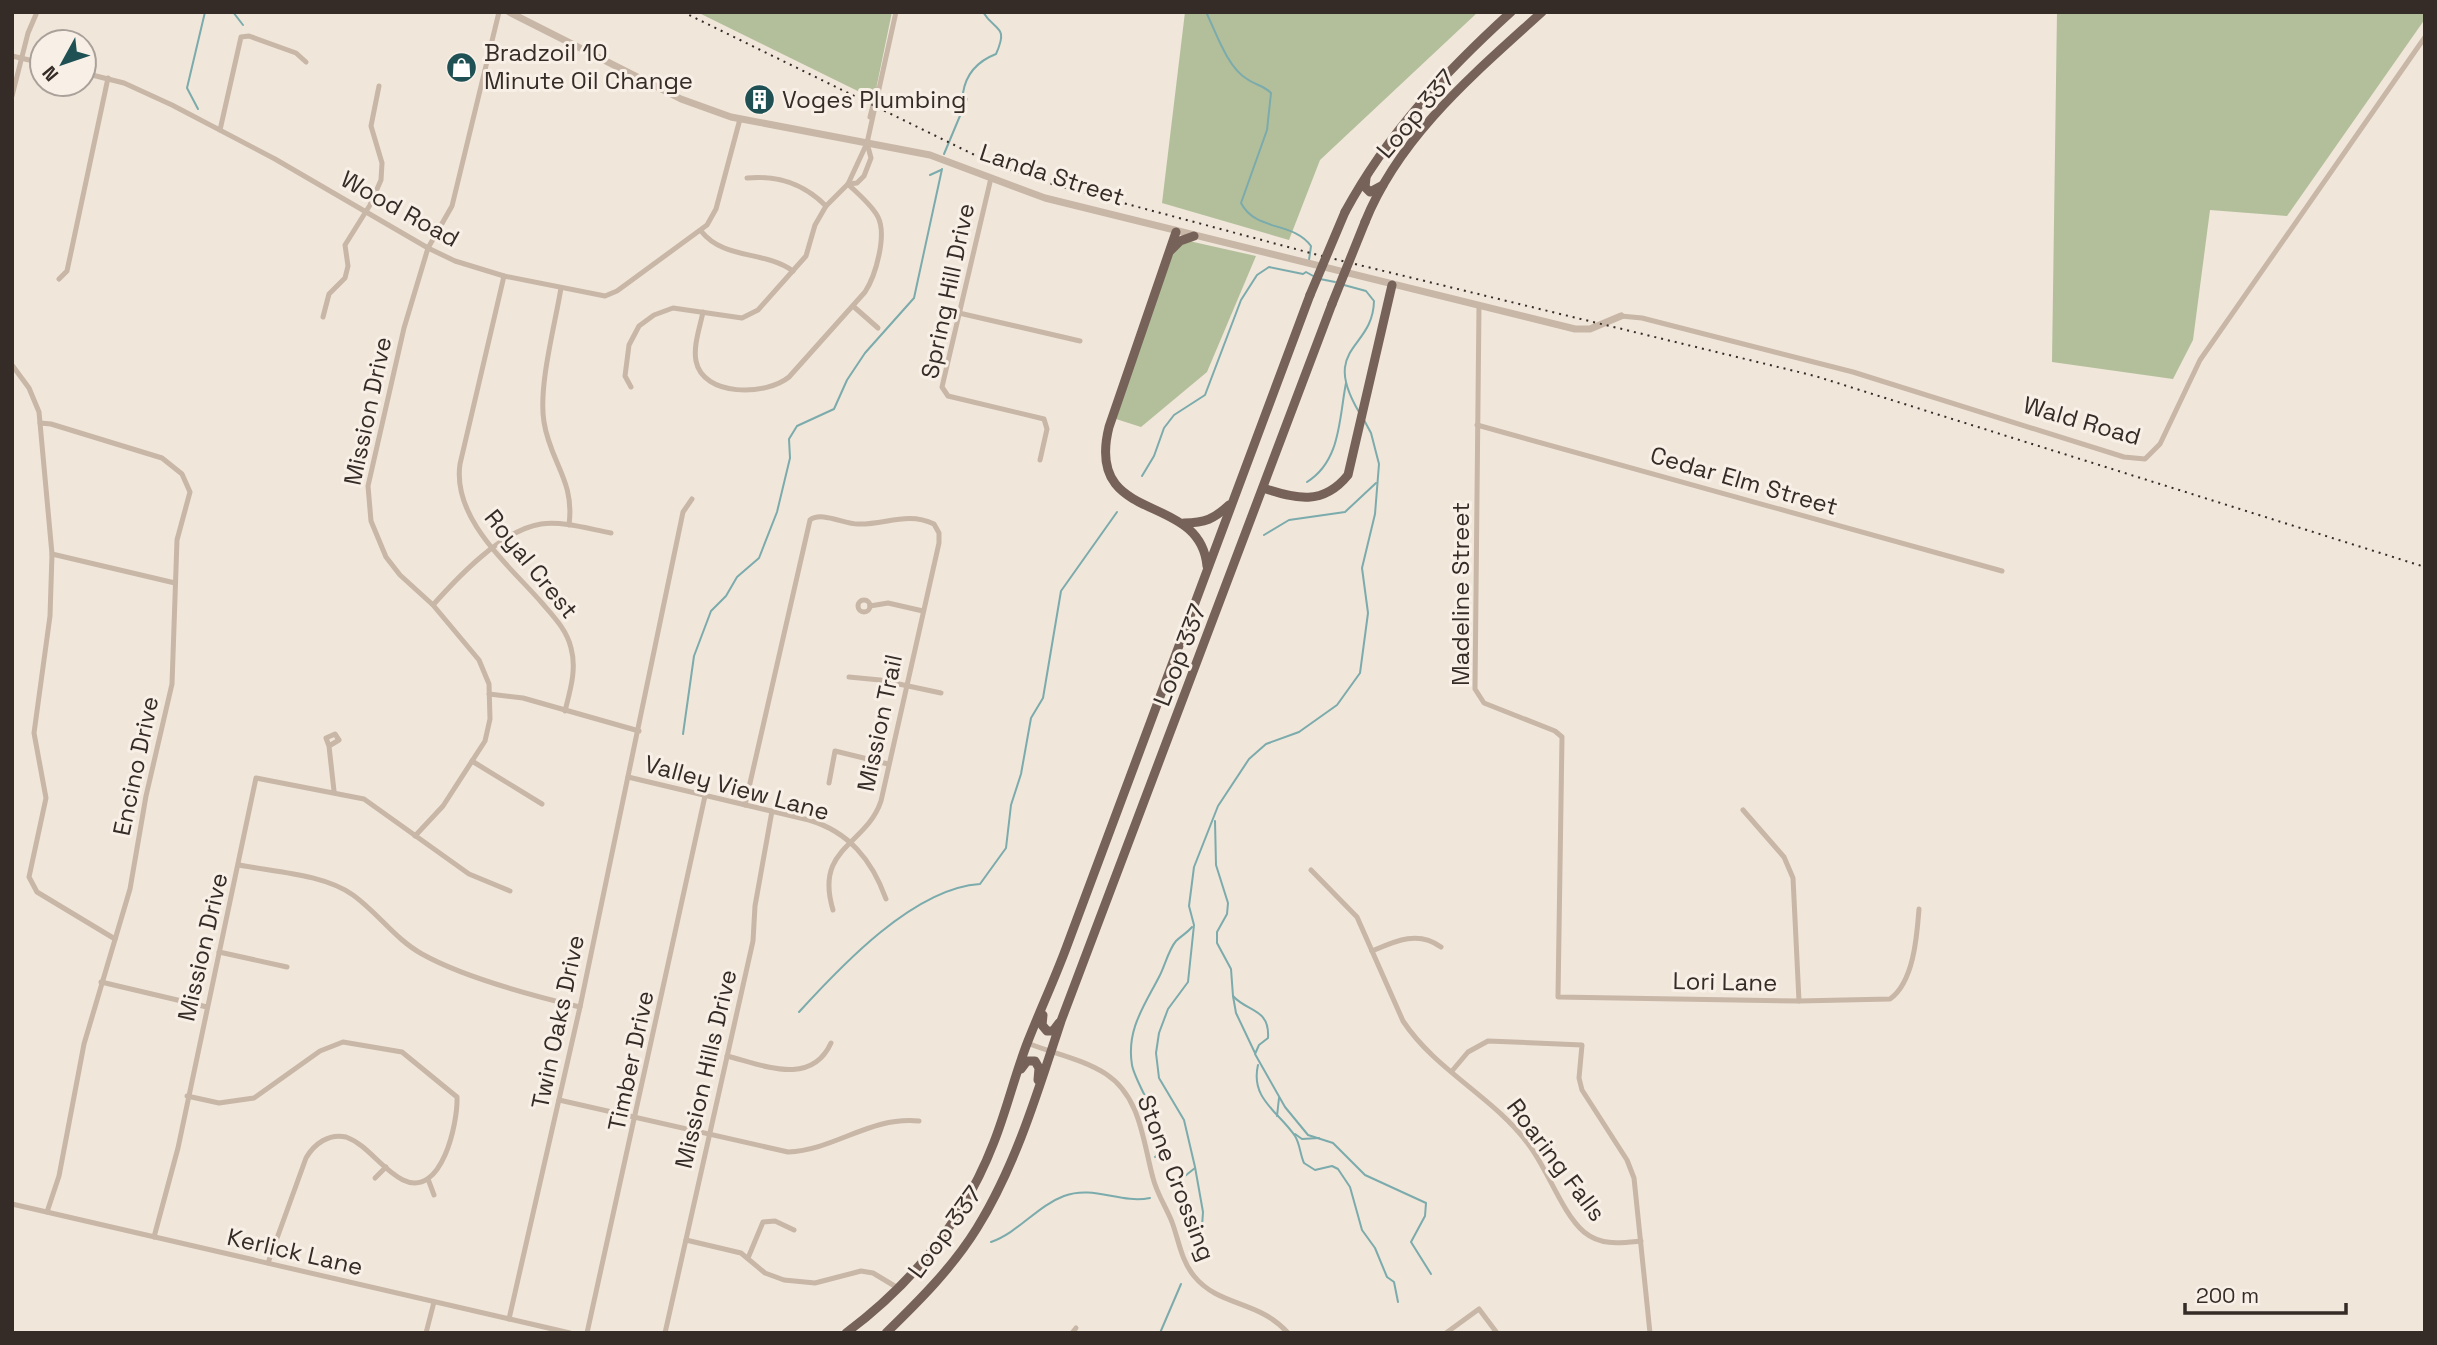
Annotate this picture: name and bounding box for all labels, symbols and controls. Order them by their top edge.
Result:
north arrow [28,28,98,98]
place label: Bradzoil 10 Minute Oil Change [484,37,693,96]
shop icon: Bradzoil 10 Minute Oil Change [444,50,478,84]
text: N [37,61,64,87]
street label: Loop 337 [1369,63,1462,165]
building icon: Voges Plumbing [742,83,776,117]
place label: Voges Plumbing [782,84,966,115]
street label: Landa Street [976,137,1128,213]
street label: Wood Road [335,163,465,254]
street label: Spring Hill Drive [914,200,981,381]
street label: Mission Drive [337,334,398,488]
street label: Wald Road [2020,389,2145,452]
street label: Cedar Elm Street [1647,439,1841,522]
street label: Madeline Street [1445,502,1476,686]
street label: Royal Crest [478,503,585,625]
street label: Loop 337 [1146,599,1213,710]
street label: Mission Trail [850,651,909,794]
street label: Encino Drive [106,693,165,838]
street label: Valley View Lane [641,748,833,827]
street label: Mission Drive [170,870,235,1024]
street label: Twin Oaks Drive [524,932,591,1112]
street label: Lori Lane [1672,965,1778,998]
street label: Mission Hills Drive [668,966,743,1171]
street label: Timber Drive [601,988,661,1134]
street label: Stone Crossing [1131,1090,1222,1265]
street label: Roaring Falls [1500,1092,1613,1227]
street label: Loop 337 [901,1179,989,1284]
street label: Kerlick Lane [224,1221,366,1282]
scale bar [2185,1272,2346,1316]
text: 200 m [2196,1282,2259,1309]

